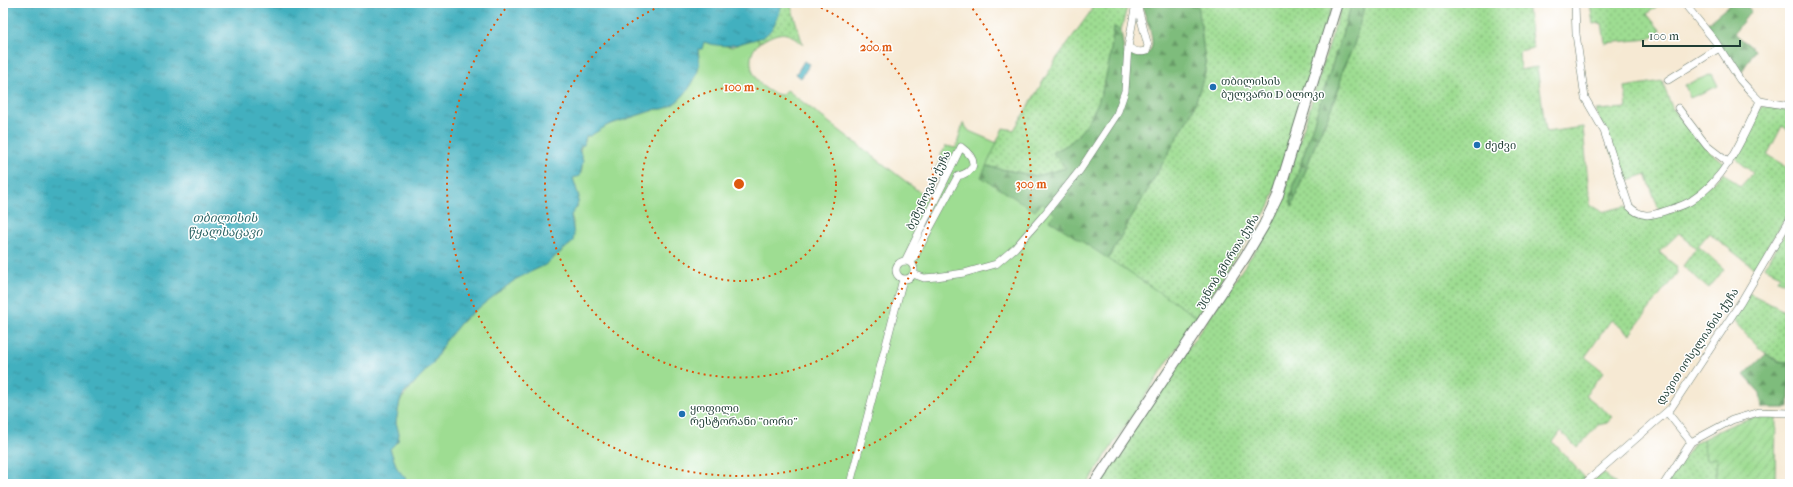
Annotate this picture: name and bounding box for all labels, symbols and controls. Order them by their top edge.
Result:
scale bar [1643,22,1740,48]
text: 100 m [1649,29,1679,43]
text: 200 m [860,40,893,54]
place label: თბილისის ბულვარი D ბლოკი [1221,75,1324,101]
text: 100 m [724,80,755,94]
marker: თბილისის ბულვარი D ბლოკი [1208,82,1218,92]
place label: ძეძვი [1485,139,1516,152]
marker: ძეძვი [1472,140,1482,150]
street label: ბეშენოვას ქუჩა [904,148,953,232]
centre of rings [732,177,746,191]
text: 300 m [1016,177,1047,192]
water label: თბილისის წყალსაცავი [188,211,263,240]
street label: უცნობ გმირთა ქუჩა [1193,212,1262,311]
street label: დავით იოსელიანის ქუჩა [1653,285,1741,407]
place label: ყოფილი რესტორანი "იორი" [690,402,797,428]
marker: ყოფილი რესტორანი "იორი" [677,409,687,419]

